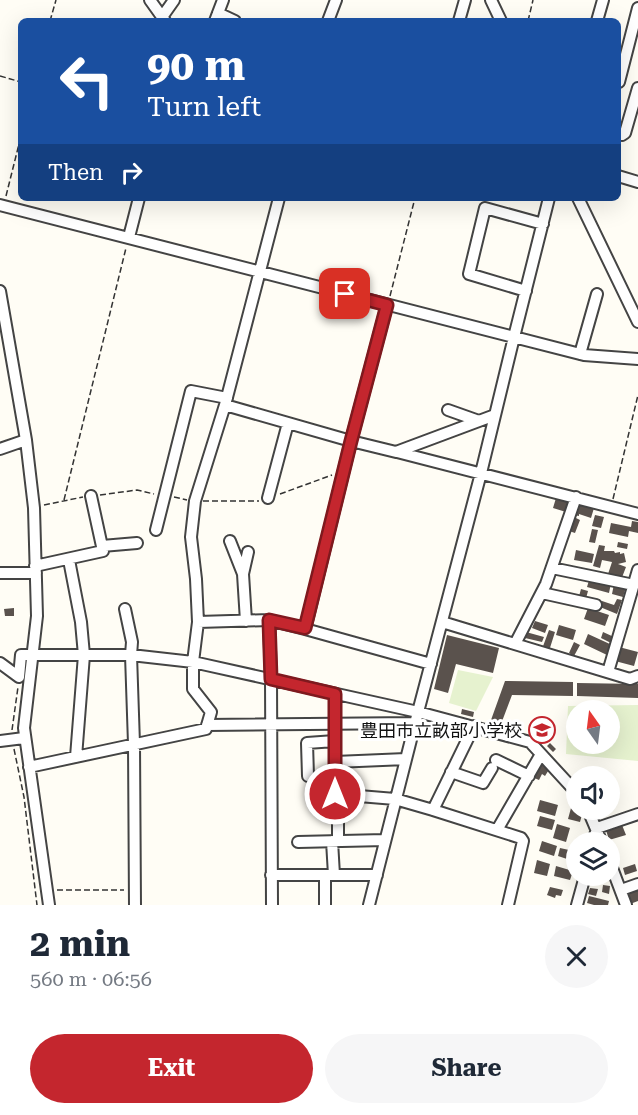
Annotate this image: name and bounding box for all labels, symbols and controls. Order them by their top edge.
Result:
text: 90 m [147,41,245,90]
icon: left [48,42,126,120]
text: Turn left [147,91,261,123]
icon: right [115,156,148,189]
text: Then [48,160,103,185]
pin [319,268,370,319]
icon: arrive [328,277,361,310]
north arrow [566,700,620,754]
map controls [566,700,620,886]
school or university icon: 豊田市立畝部小学校 [527,715,557,745]
place label: 豊田市立畝部小学校 [360,720,522,741]
position arrow [303,762,367,826]
button: sound [566,766,620,820]
button: layers [566,832,620,886]
text: 2 min [30,923,130,965]
button: close [545,925,608,988]
text: 560 m · 06:56 [30,967,152,991]
button: Exit [30,1034,313,1103]
button: Share [325,1034,608,1103]

